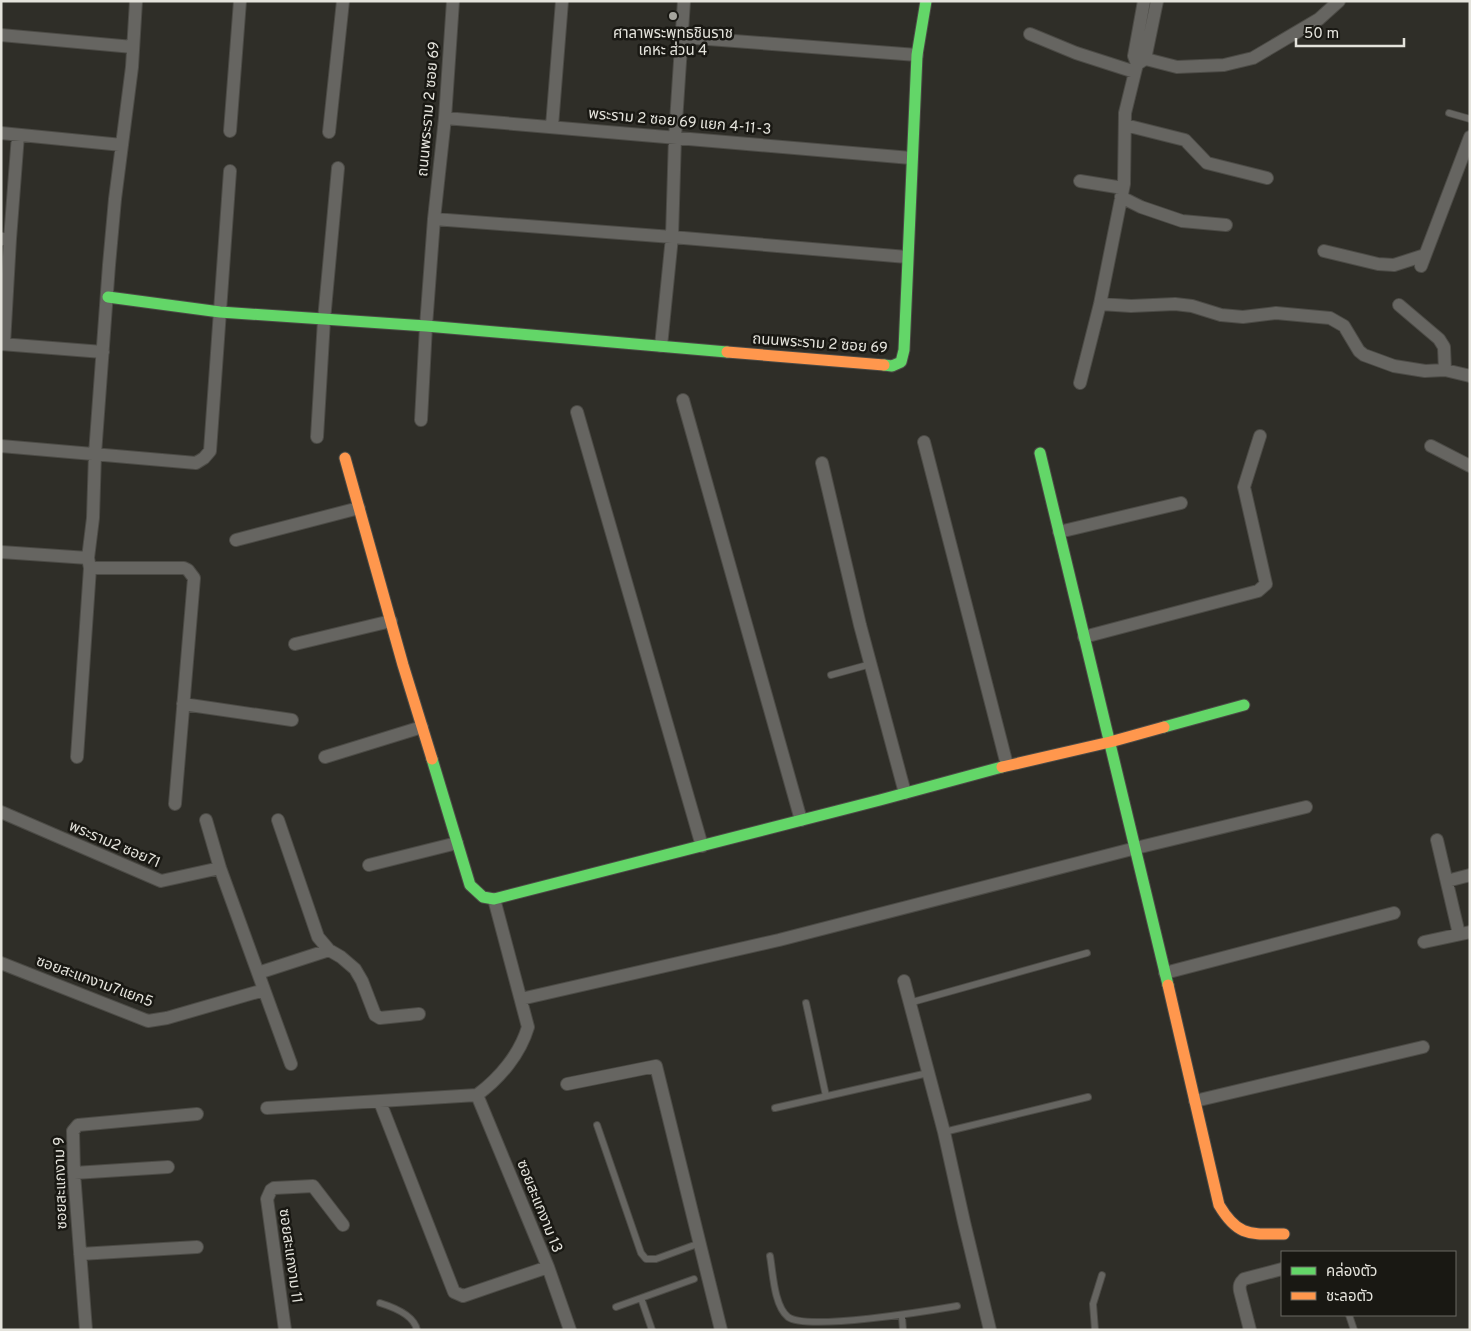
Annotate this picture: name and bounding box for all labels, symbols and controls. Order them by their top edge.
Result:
marker: ศาลาพระพุทธชินราช เคหะ ส่วน 4 [667,10,679,22]
scale bar [1296,15,1404,47]
place label: ศาลาพระพุทธชินราช เคหะ ส่วน 4 [613,25,733,61]
text: 50 m [1304,25,1339,44]
street label: ถนนพระราม 2 ซอย 69 [414,41,445,178]
street label: พระราม 2 ซอย 69 แยก 4-11-3 [588,105,772,140]
street label: ถนนพระราม 2 ซอย 69 [751,330,888,359]
street label: พระราม2 ซอย71 [66,818,163,873]
street label: ซอยสะแกงาม7แยก5 [33,952,156,1012]
street label: ซอยสะแกงาม 9 [50,1136,73,1230]
street label: ซอยสะแกงาม 13 [511,1157,566,1256]
street label: ซอยสะแกงาม 11 [273,1208,306,1305]
legend [1281,1251,1456,1316]
text: คล่องตัว [1326,1262,1377,1282]
text: ชะลอตัว [1326,1288,1373,1307]

